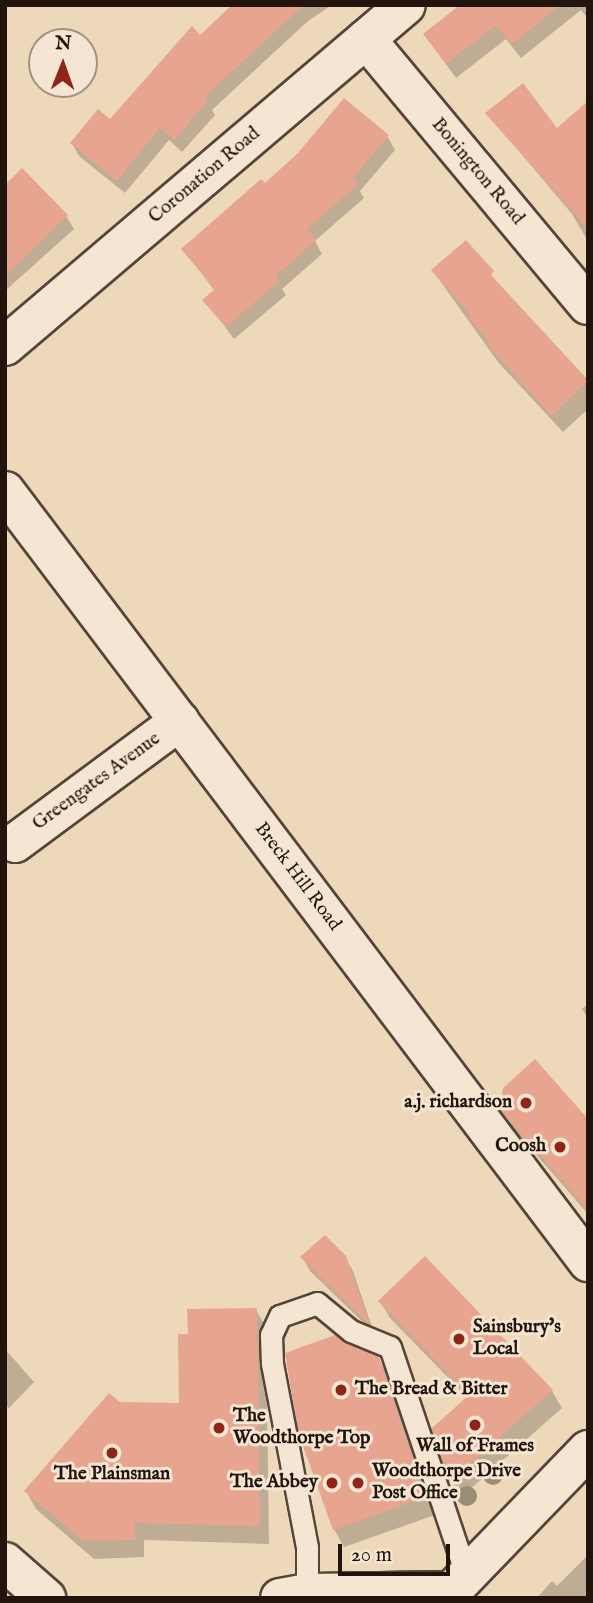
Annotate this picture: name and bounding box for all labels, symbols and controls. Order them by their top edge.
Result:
north arrow [28,28,98,98]
text: N [55,32,72,56]
street label: Bonington Road [426,114,528,230]
street label: Coronation Road [145,123,265,229]
street label: Greengates Avenue [29,728,165,836]
street label: Breck Hill Road [249,818,345,936]
place label: a.j. richardson [404,1092,512,1114]
marker: a.j. richardson [518,1095,534,1111]
place label: Coosh [495,1136,546,1158]
marker: Coosh [552,1139,568,1155]
place label: Sainsbury's Local [473,1317,561,1361]
marker: Sainsbury's Local [451,1331,467,1347]
place label: The Bread & Bitter [355,1379,507,1401]
marker: The Bread & Bitter [333,1382,349,1398]
place label: The Woodthorpe Top [233,1406,370,1450]
marker: Wall of Frames [467,1417,483,1433]
marker: The Woodthorpe Top [211,1420,227,1436]
place label: Wall of Frames [416,1436,534,1458]
marker: The Plainsman [104,1445,120,1461]
place label: Woodthorpe Drive Post Office [372,1461,521,1505]
place label: The Plainsman [54,1464,170,1486]
place label: The Abbey [230,1472,318,1494]
marker: The Abbey [324,1475,340,1491]
marker: Woodthorpe Drive Post Office [350,1475,366,1491]
scale bar [341,1530,453,1574]
text: 20 m [351,1542,392,1569]

